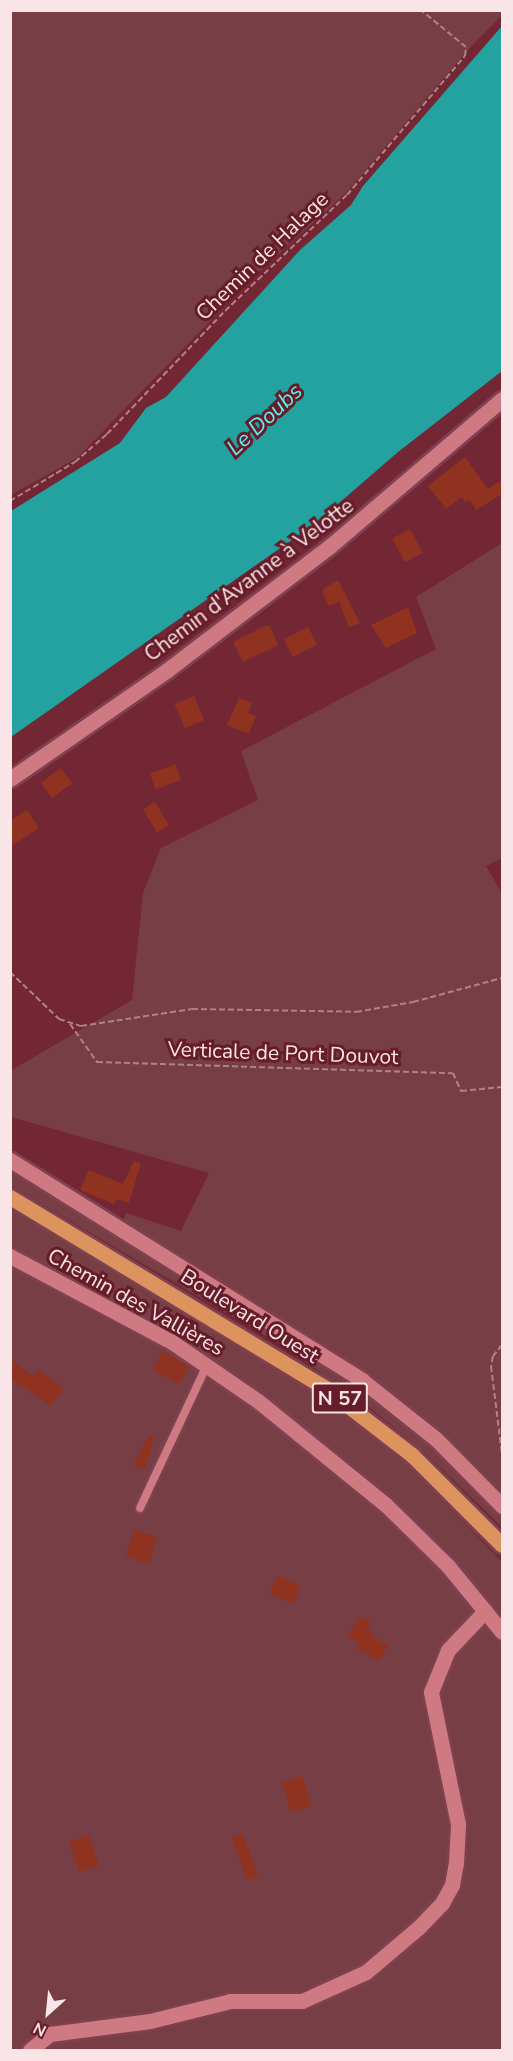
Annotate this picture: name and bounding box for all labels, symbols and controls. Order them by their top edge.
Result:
street label: Chemin de Halage [191,186,333,326]
water label: Le Doubs [222,378,308,462]
street label: Chemin d'Avanne à Velotte [139,493,359,667]
street label: Verticale de Port Douvot [167,1036,399,1070]
street label: Chemin des Vallières [43,1243,229,1361]
street label: Boulevard Ouest [176,1263,324,1369]
road number: N 57 [312,1381,368,1415]
north arrow [18,1983,78,2043]
text: N [30,2017,50,2042]

